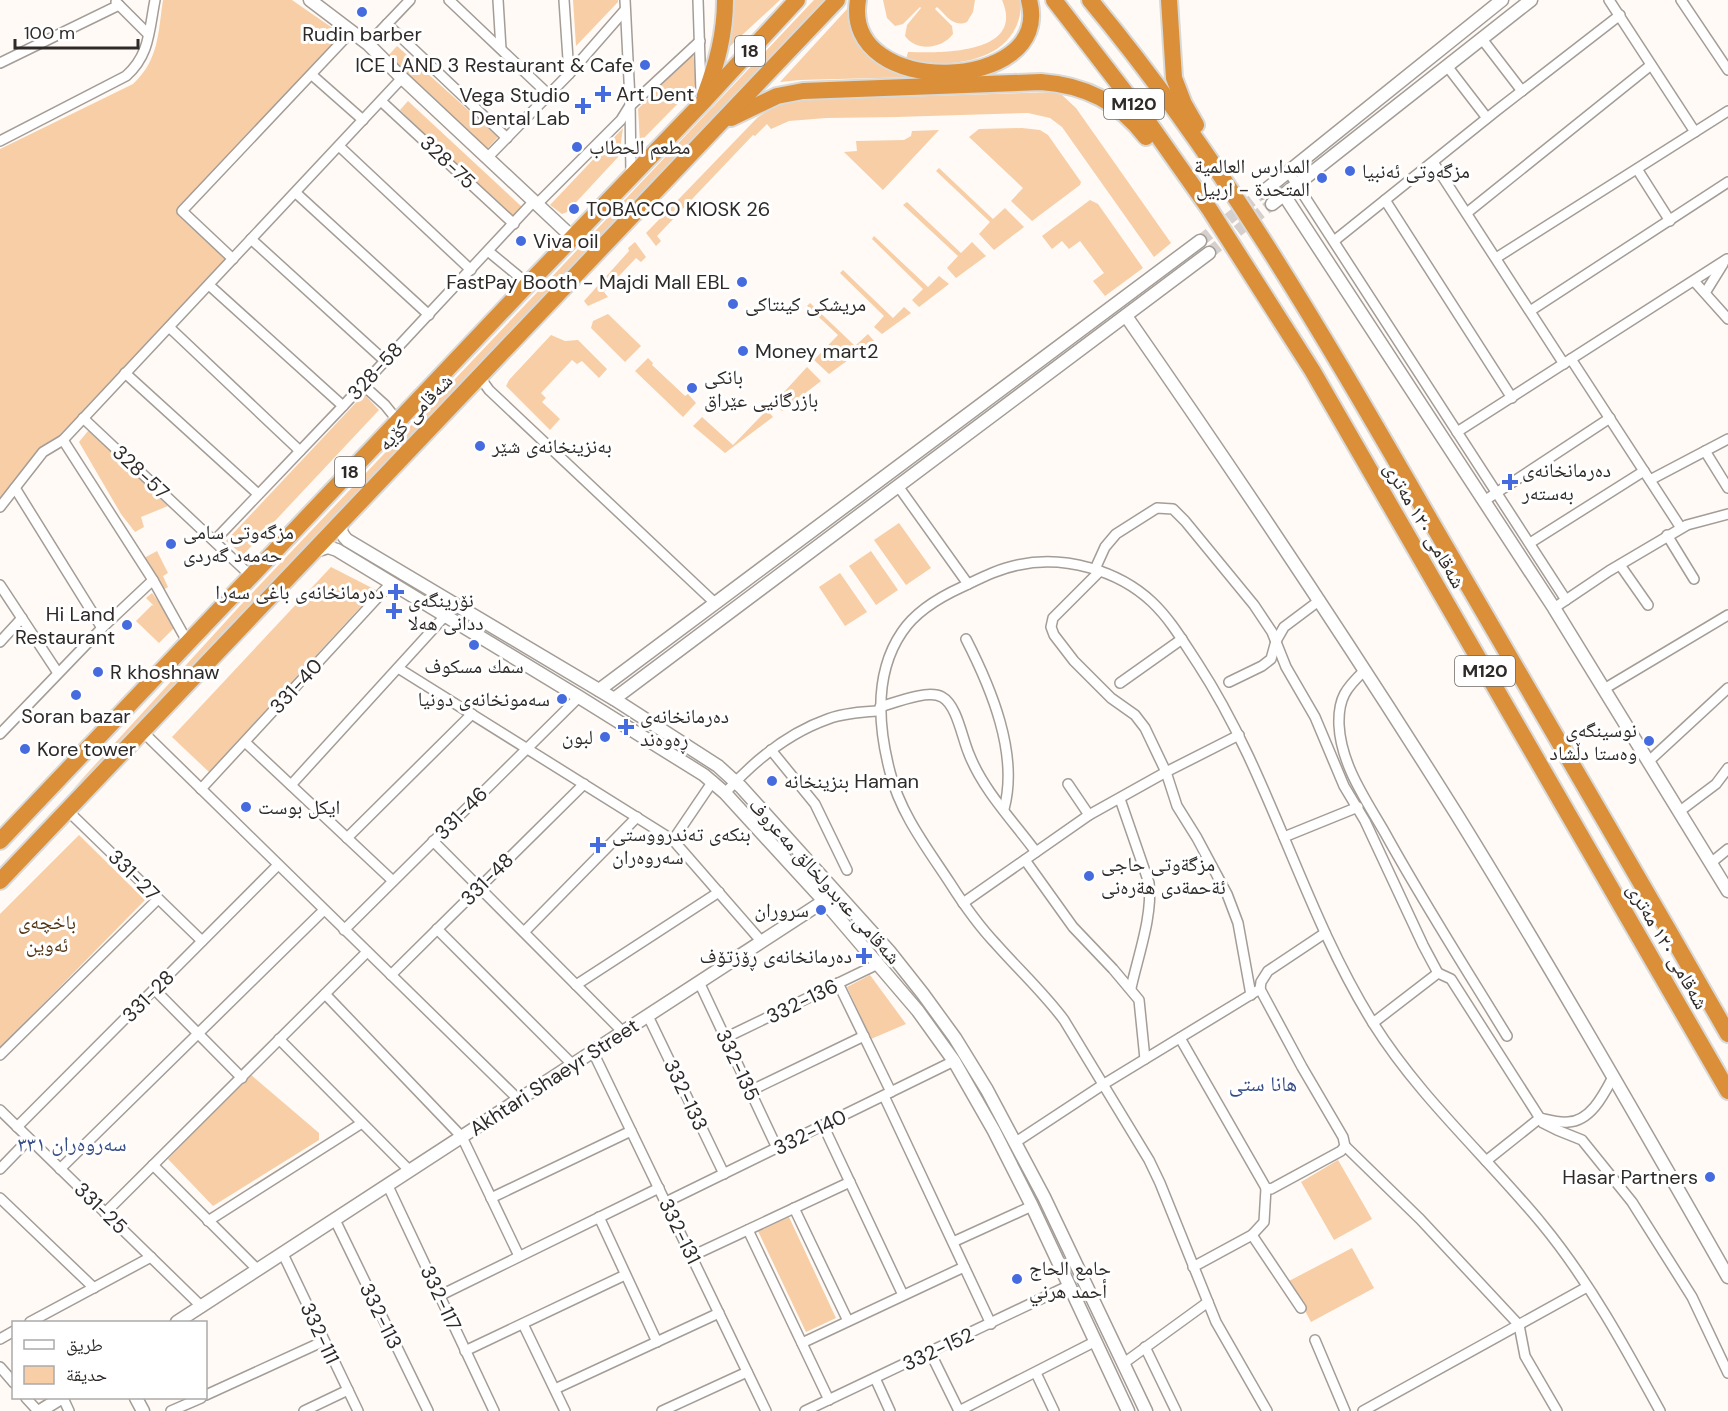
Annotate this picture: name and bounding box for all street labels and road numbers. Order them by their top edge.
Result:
road number: 18 [735,36,765,66]
road number: M120 [1104,89,1164,119]
street label: 328-75 [415,130,481,194]
street label: 328-58 [342,336,408,406]
street label: شەقامی کۆیە [372,368,458,456]
street label: 328-57 [107,439,175,505]
road number: 18 [335,457,365,487]
street label: شەقامی ١٢٠ مەتری [1378,457,1472,593]
street label: 331-40 [264,653,328,719]
road number: M120 [1455,656,1515,686]
street label: 331-46 [429,781,493,845]
street label: شەقامی عەبدولخالق مەعروف [743,792,907,970]
street label: 331-27 [103,844,165,906]
street label: 331-48 [455,847,519,911]
street label: شەقامی ١٢٠ مەتری [1621,878,1715,1014]
street label: 331-28 [116,964,180,1028]
street label: 332-136 [762,973,842,1029]
street label: Akhtari Shaeyr Street [464,1012,644,1141]
street label: 332-135 [710,1025,766,1105]
street label: 332-133 [658,1055,714,1135]
street label: 332-140 [769,1103,851,1161]
street label: 331-25 [69,1176,133,1240]
street label: 332-131 [653,1194,707,1268]
street label: 332-117 [415,1261,467,1335]
street label: 332-113 [354,1279,408,1353]
street label: 332-111 [295,1298,345,1368]
street label: 332-152 [898,1321,978,1377]

